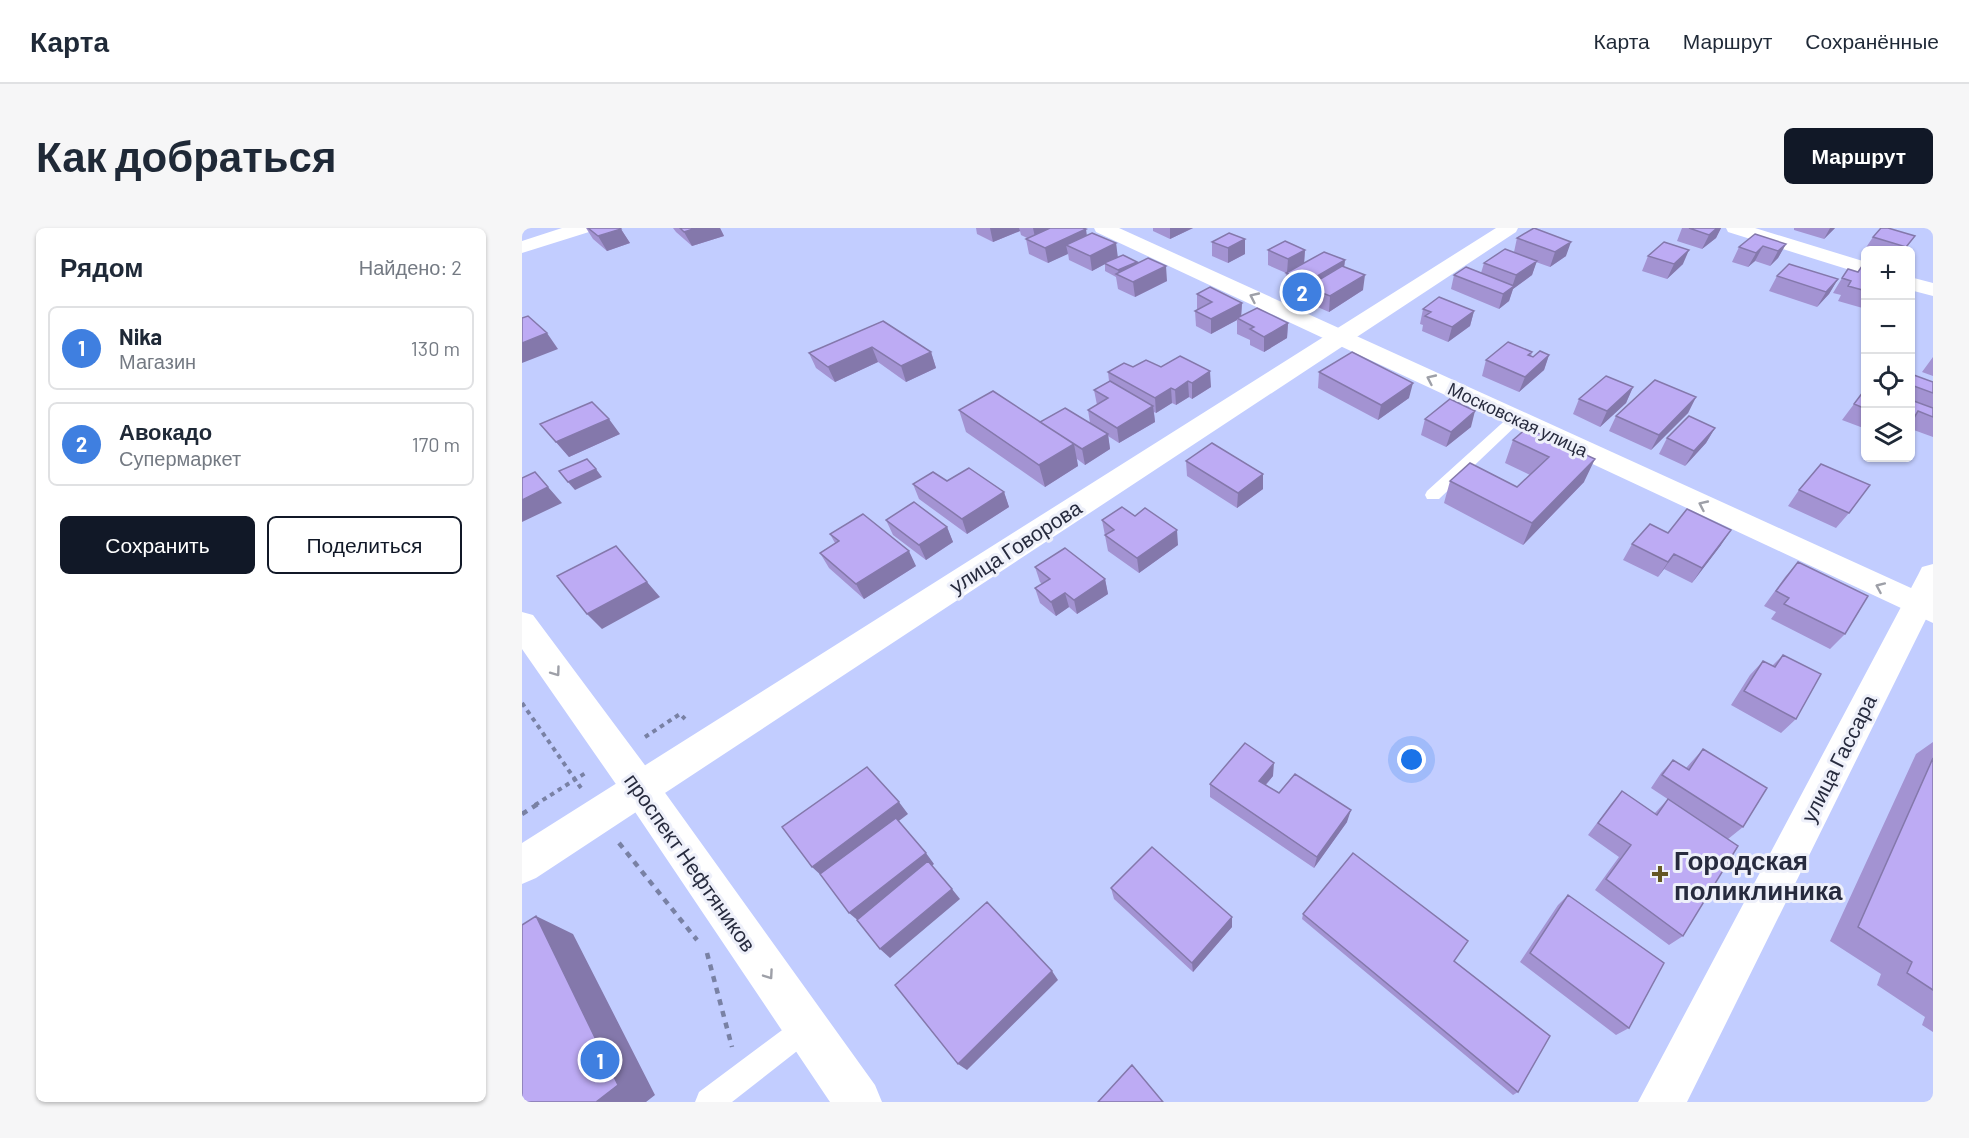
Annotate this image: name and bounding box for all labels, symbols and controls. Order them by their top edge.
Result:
text: Карта [30,24,109,58]
text: Карта [1594,28,1650,53]
text: Маршрут [1683,28,1772,53]
text: Сохранённые [1805,28,1939,53]
button: Маршрут [1784,128,1933,184]
text: Как добраться [36,130,336,180]
map controls [1861,246,1915,462]
button: + [1861,246,1915,300]
text: Рядом [60,251,143,282]
text: Найдено: 2 [359,255,462,279]
pin: 2 [1282,270,1322,314]
one-way arrow [1249,292,1260,304]
button: − [1861,300,1915,354]
text: Nika [119,323,162,349]
text: 1 [78,336,85,360]
text: 130 m [411,336,460,360]
text: Магазин [119,349,196,373]
button: locate [1861,354,1915,408]
one-way arrow [1426,374,1437,386]
street label: Московская улица [1445,377,1592,461]
button: layers [1861,408,1915,462]
text: Авокадо [119,418,212,444]
text: 2 [76,432,87,456]
text: 170 m [412,432,460,456]
text: Супермаркет [119,446,241,470]
street label: улица Говорова [944,494,1086,598]
one-way arrow [1698,500,1709,512]
button: Сохранить [60,516,255,574]
button: Поделиться [267,516,462,574]
one-way arrow [1875,582,1886,594]
one-way arrow [549,665,560,676]
street label: улица Гассара [1795,690,1881,826]
your location [1397,745,1426,774]
street label: проспект Нефтяников [620,768,762,956]
place label: Городская поликлиника [1674,844,1843,905]
marker: Городская поликлиника [1651,865,1669,883]
one-way arrow [762,968,773,979]
pin: 1 [580,1038,620,1082]

